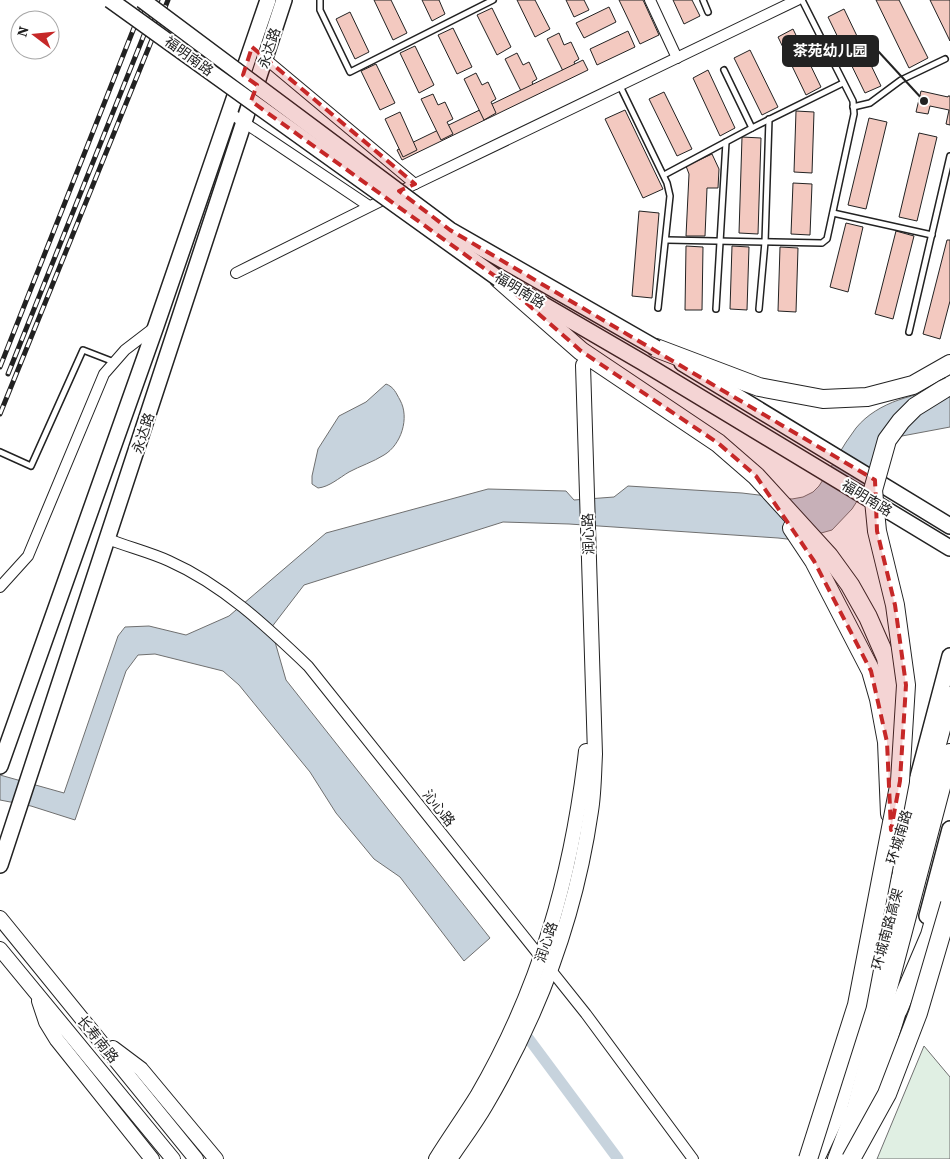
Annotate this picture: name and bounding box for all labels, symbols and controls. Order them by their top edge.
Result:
north arrow [10,10,60,60]
text: N [11,24,34,39]
street label: 永达路 [253,25,285,71]
street label: 福明南路 [160,31,218,81]
callout: 茶苑幼儿园 [783,36,878,66]
text: 茶苑幼儿园 [792,40,868,61]
street label: 福明南路 [491,267,549,313]
street label: 永达路 [127,410,159,456]
street label: 福明南路 [838,475,896,521]
street label: 润心路 [577,513,599,555]
street label: 沁心路 [418,785,460,831]
street label: 环城南路 [881,807,917,867]
street label: 环城南路高架 [866,886,908,972]
street label: 润心路 [530,919,562,965]
street label: 长寿南路 [73,1011,123,1067]

